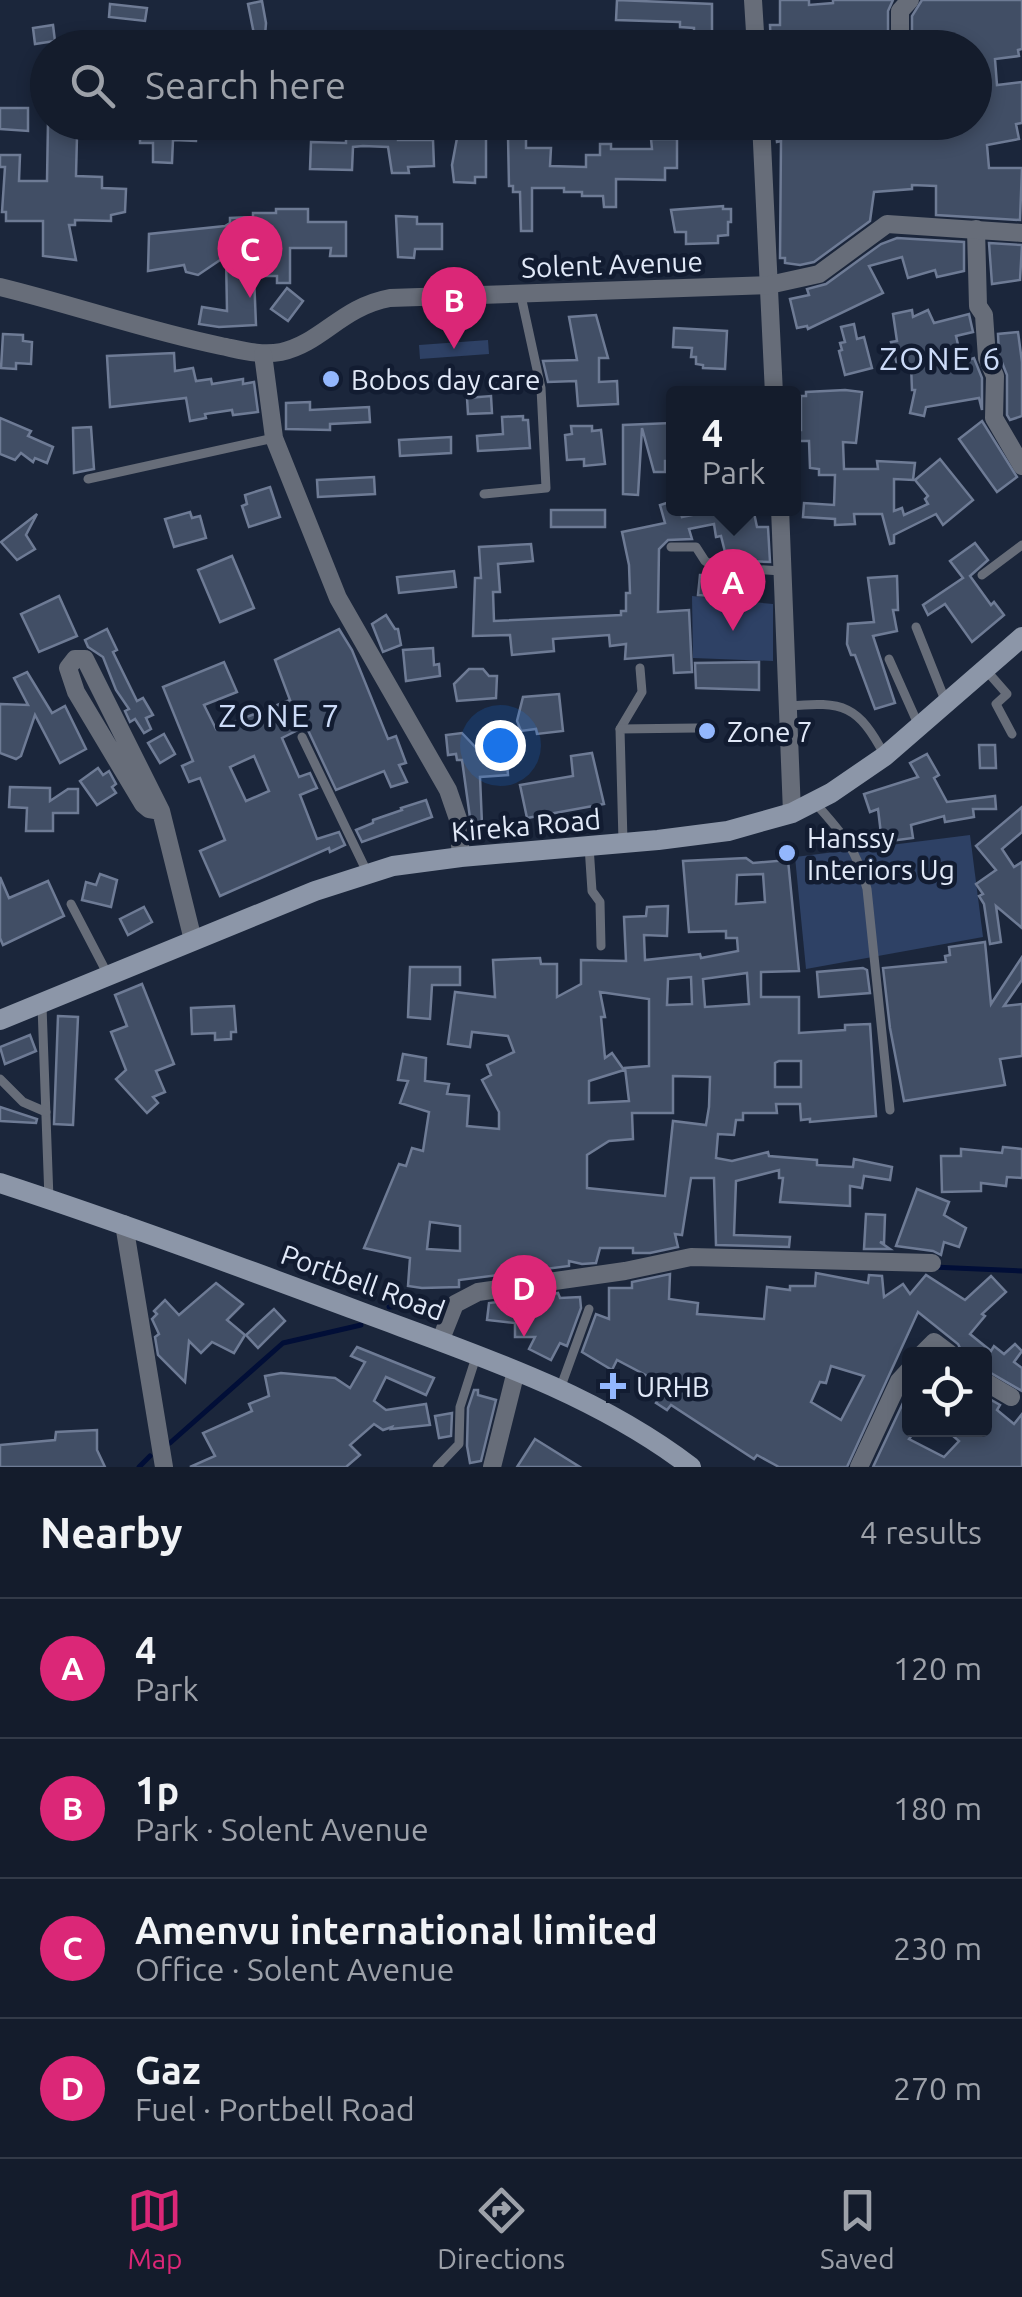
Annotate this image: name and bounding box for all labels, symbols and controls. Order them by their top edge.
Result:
search box [30,30,992,140]
icon: search [65,58,120,113]
text: Search here [145,64,346,106]
pin: C [218,216,282,298]
street label: Solent Avenue [521,245,703,283]
pin: B [422,266,486,349]
district label: ZONE 6 [879,340,1003,376]
place label: Bobos day care [351,364,541,395]
marker: Bobos day care [320,368,342,390]
popup [666,386,801,516]
text: 4 [702,412,723,454]
text: Park [702,454,765,490]
pin: A [700,548,766,631]
district label: ZONE 7 [218,697,342,733]
place label: Zone 7 [727,716,813,747]
your location [475,720,526,771]
marker: Zone 7 [696,720,718,742]
street label: Kireka Road [450,803,602,847]
place label: Hanssy Interiors Ug [807,822,955,885]
marker: Hanssy Interiors Ug [776,842,798,864]
street label: Portbell Road [277,1238,449,1326]
pin: D [492,1254,556,1337]
map controls [902,1347,992,1437]
button: locate [902,1347,992,1437]
place label: URHB [636,1371,710,1402]
marker: URHB [600,1373,626,1399]
text: Nearby [40,1509,183,1556]
text: 4 results [860,1514,982,1550]
text: 4 [135,1629,156,1671]
text: A [61,1650,84,1686]
text: 120 m [893,1650,982,1686]
text: Park [135,1671,199,1707]
text: 1p [135,1769,179,1811]
text: B [62,1790,83,1826]
text: 180 m [893,1790,982,1826]
text: Park · Solent Avenue [135,1811,429,1847]
text: Amenvu international limited [135,1909,658,1951]
text: C [62,1930,83,1966]
text: 230 m [893,1930,982,1966]
text: Office · Solent Avenue [135,1951,455,1987]
text: Gaz [135,2049,201,2091]
text: D [61,2070,84,2106]
text: 270 m [893,2070,982,2106]
text: Fuel · Portbell Road [135,2091,415,2127]
tab: Map [127,2183,183,2274]
tab: Directions [437,2183,565,2274]
tab: Saved [820,2183,895,2274]

